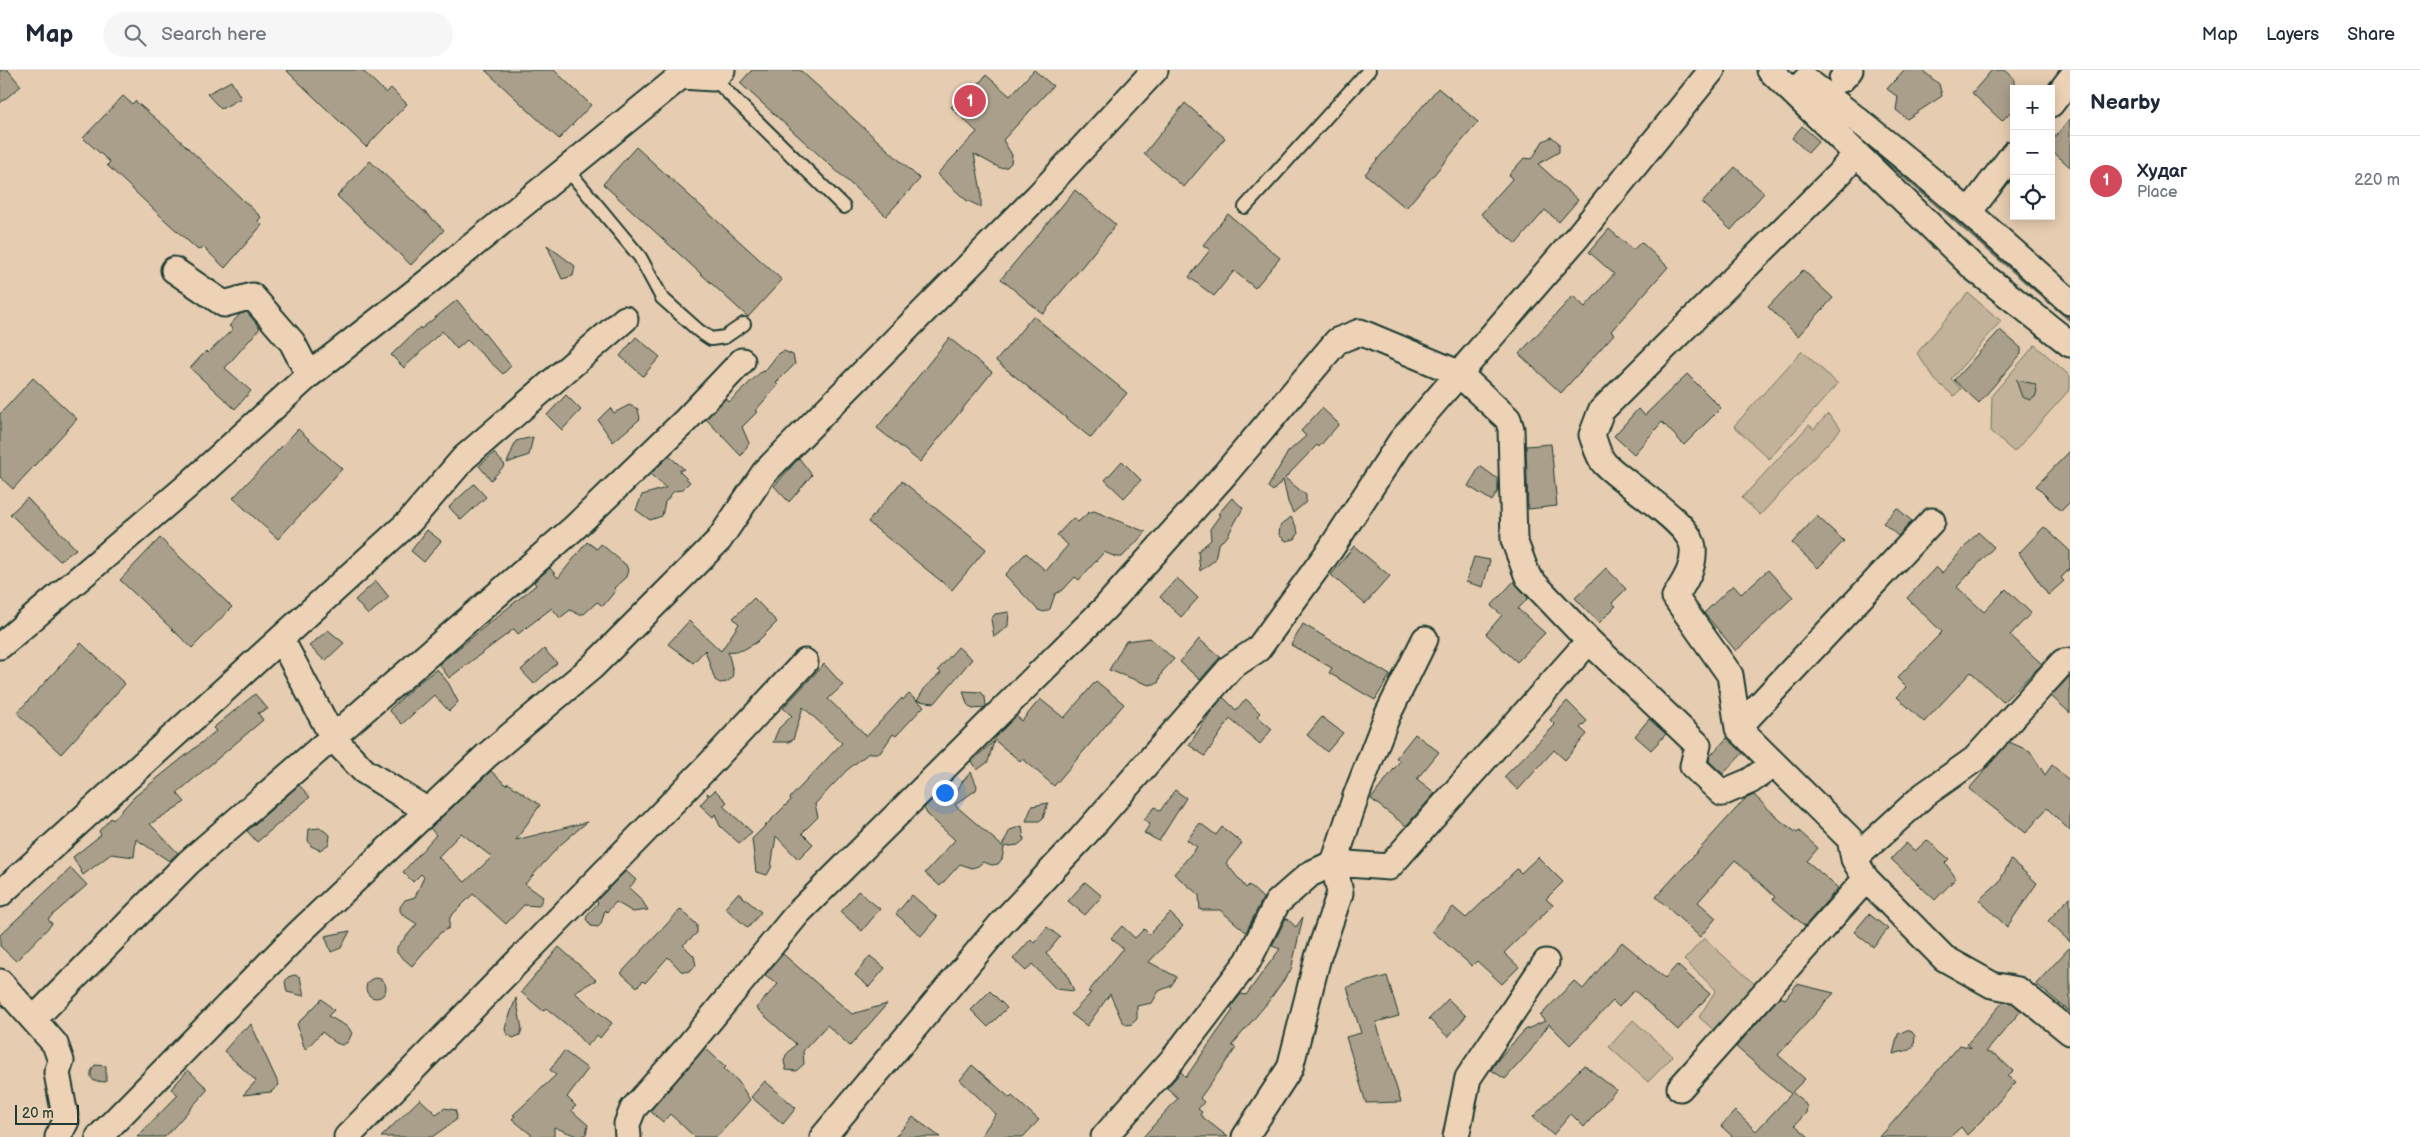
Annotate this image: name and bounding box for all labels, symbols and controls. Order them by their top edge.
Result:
search box [103,12,453,57]
text: Map [25,20,73,49]
icon: search [121,21,149,49]
text: Search here [161,23,267,46]
text: Map [2202,24,2238,45]
text: Layers [2266,24,2319,45]
text: Share [2347,24,2395,45]
pin: 1 [954,82,986,120]
map controls [2010,85,2055,220]
button: + [2010,85,2055,130]
text: Nearby [2090,90,2160,115]
button: − [2010,130,2055,175]
text: Худаг [2137,160,2187,183]
text: 1 [2103,171,2109,190]
text: 220 m [2354,171,2400,190]
button: locate [2010,175,2055,220]
text: Place [2137,183,2178,202]
your location [932,780,958,806]
scale bar [15,1102,79,1125]
text: 20 m [22,1105,54,1122]

